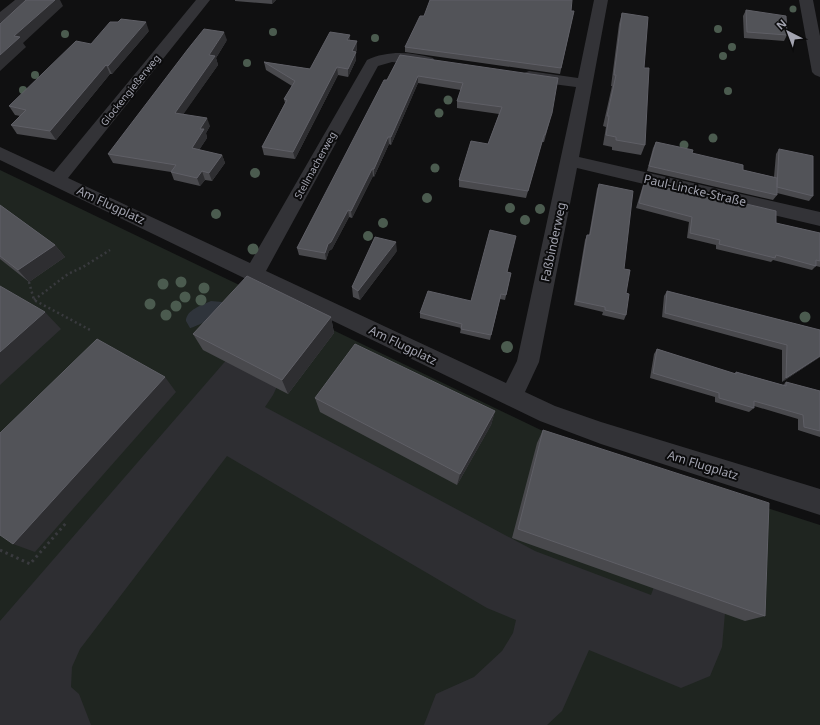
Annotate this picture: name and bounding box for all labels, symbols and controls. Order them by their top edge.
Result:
north arrow [768,12,808,52]
text: N [773,16,789,33]
street label: Glockengießerweg [97,51,163,129]
street label: Stellmacherweg [291,129,339,201]
street label: Paul-Lincke-Straße [642,170,748,210]
street label: Am Flugplatz [74,182,148,228]
street label: Faßbinderweg [536,201,570,283]
street label: Am Flugplatz [366,321,440,369]
street label: Am Flugplatz [665,446,741,484]

